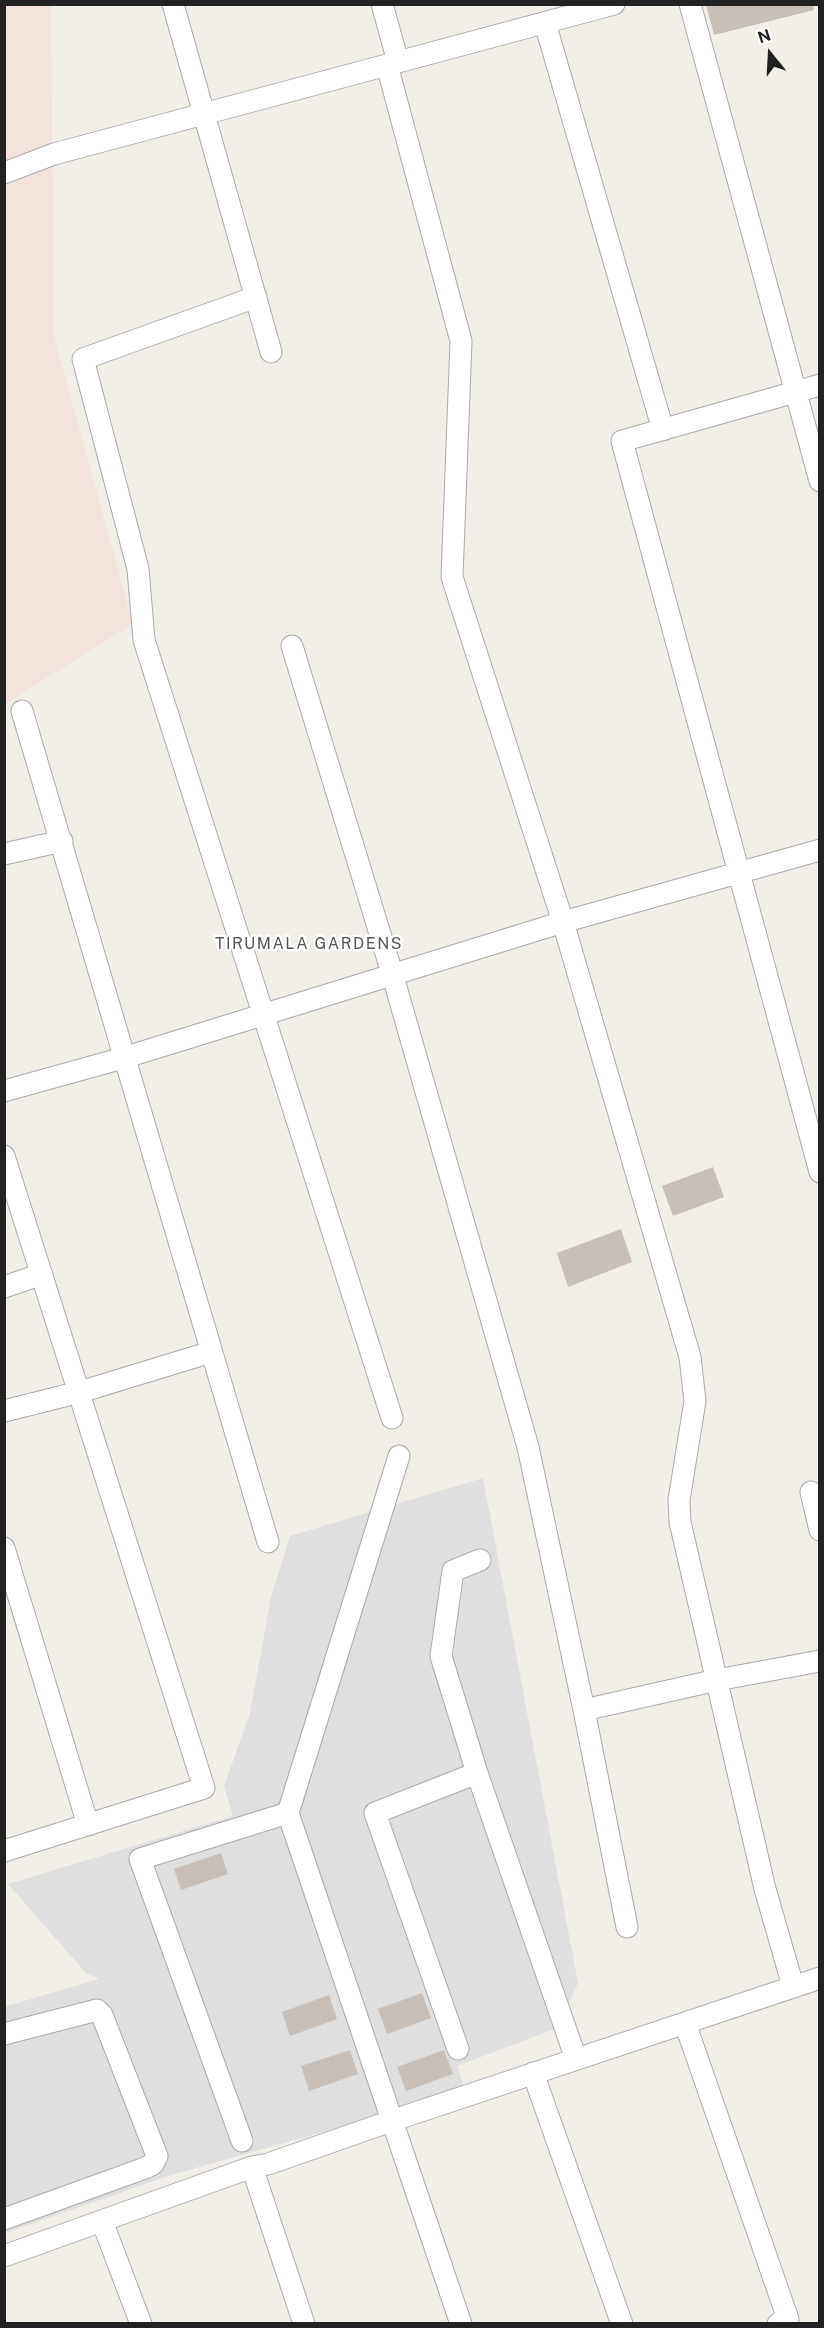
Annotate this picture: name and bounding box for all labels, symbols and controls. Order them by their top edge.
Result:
north arrow [740,24,800,84]
text: N [755,25,773,47]
district label: TIRUMALA GARDENS [215,934,403,954]

